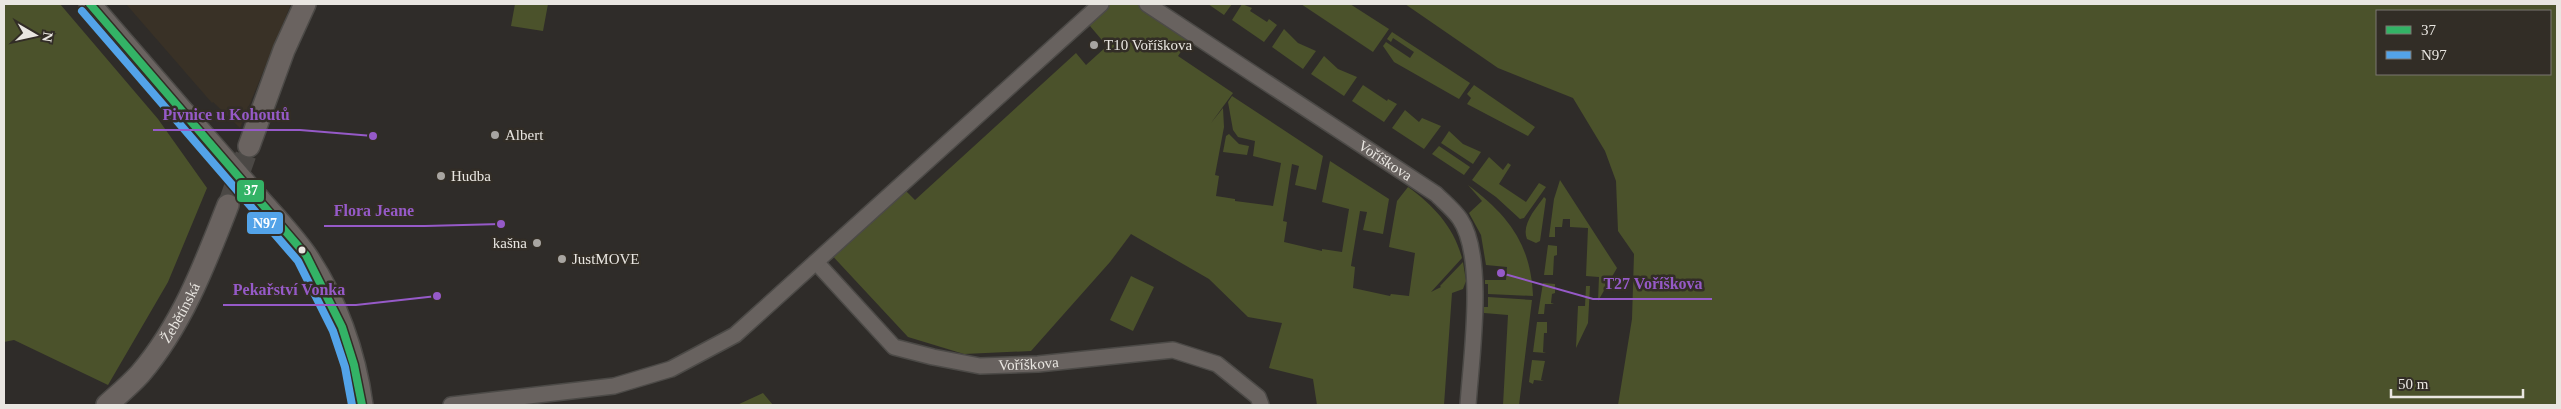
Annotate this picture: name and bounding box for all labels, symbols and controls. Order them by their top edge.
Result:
north arrow [10,10,60,60]
legend [2376,10,2551,75]
text: 37 [2421,22,2437,38]
text: N [39,31,56,43]
place label: T10 Voříškova [1104,37,1193,53]
marker: T10 Voříškova [1088,39,1100,51]
text: N97 [2421,47,2447,63]
callout: Pivnice u Kohoutů [153,99,300,130]
text: Pivnice u Kohoutů [162,106,290,123]
place label: Albert [505,127,544,143]
marker: Albert [489,129,501,141]
street label: Voříškova [1355,137,1415,184]
place label: Hudba [451,168,491,184]
marker: Hudba [435,170,447,182]
line badge: 37 [236,179,265,203]
text: 37 [244,183,258,198]
callout: Flora Jeane [324,195,425,226]
text: Flora Jeane [334,202,414,219]
line badge: N97 [246,211,284,235]
text: N97 [253,216,277,231]
place label: kašna [493,235,527,251]
marker: kašna [531,237,543,249]
unlabelled marker [297,245,307,255]
place label: JustMOVE [572,251,640,267]
marker: JustMOVE [556,253,568,265]
callout: T27 Voříškova [1593,268,1712,299]
callout: Pekařství Vonka [223,274,356,305]
text: T27 Voříškova [1603,275,1703,292]
street label: Žebětínská [158,280,203,346]
text: Pekařství Vonka [233,281,345,298]
street label: Voříškova [998,354,1060,373]
scale bar [2391,366,2524,398]
text: 50 m [2398,376,2429,392]

